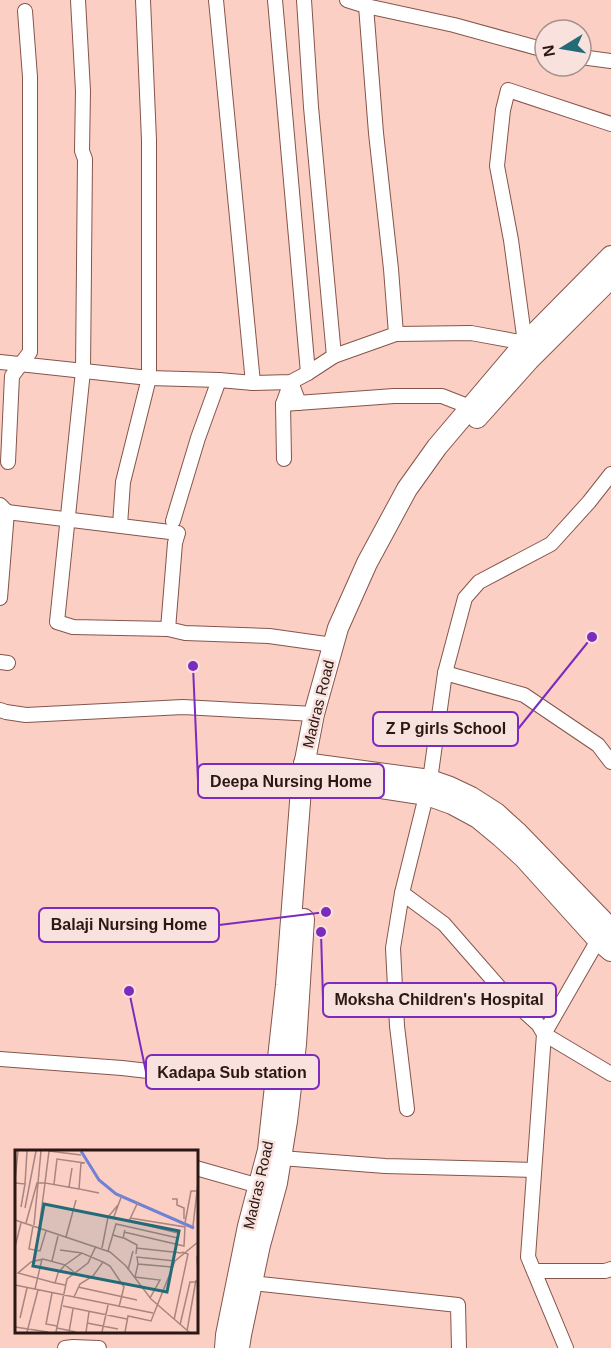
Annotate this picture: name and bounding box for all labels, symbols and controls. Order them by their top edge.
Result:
north arrow [533,18,593,78]
text: N [539,43,558,58]
street label: Madras Road [299,658,337,750]
callout: Z P girls School [373,712,518,746]
text: Z P girls School [386,720,506,737]
callout: Deepa Nursing Home [198,764,384,798]
text: Deepa Nursing Home [210,773,372,790]
callout: Balaji Nursing Home [39,908,219,942]
text: Balaji Nursing Home [51,916,207,933]
callout: Moksha Children's Hospital [323,983,556,1017]
text: Moksha Children's Hospital [334,991,544,1008]
callout: Kadapa Sub station [146,1055,319,1089]
text: Kadapa Sub station [157,1064,307,1081]
street label: Madras Road [240,1139,276,1231]
inset map [15,1150,198,1333]

